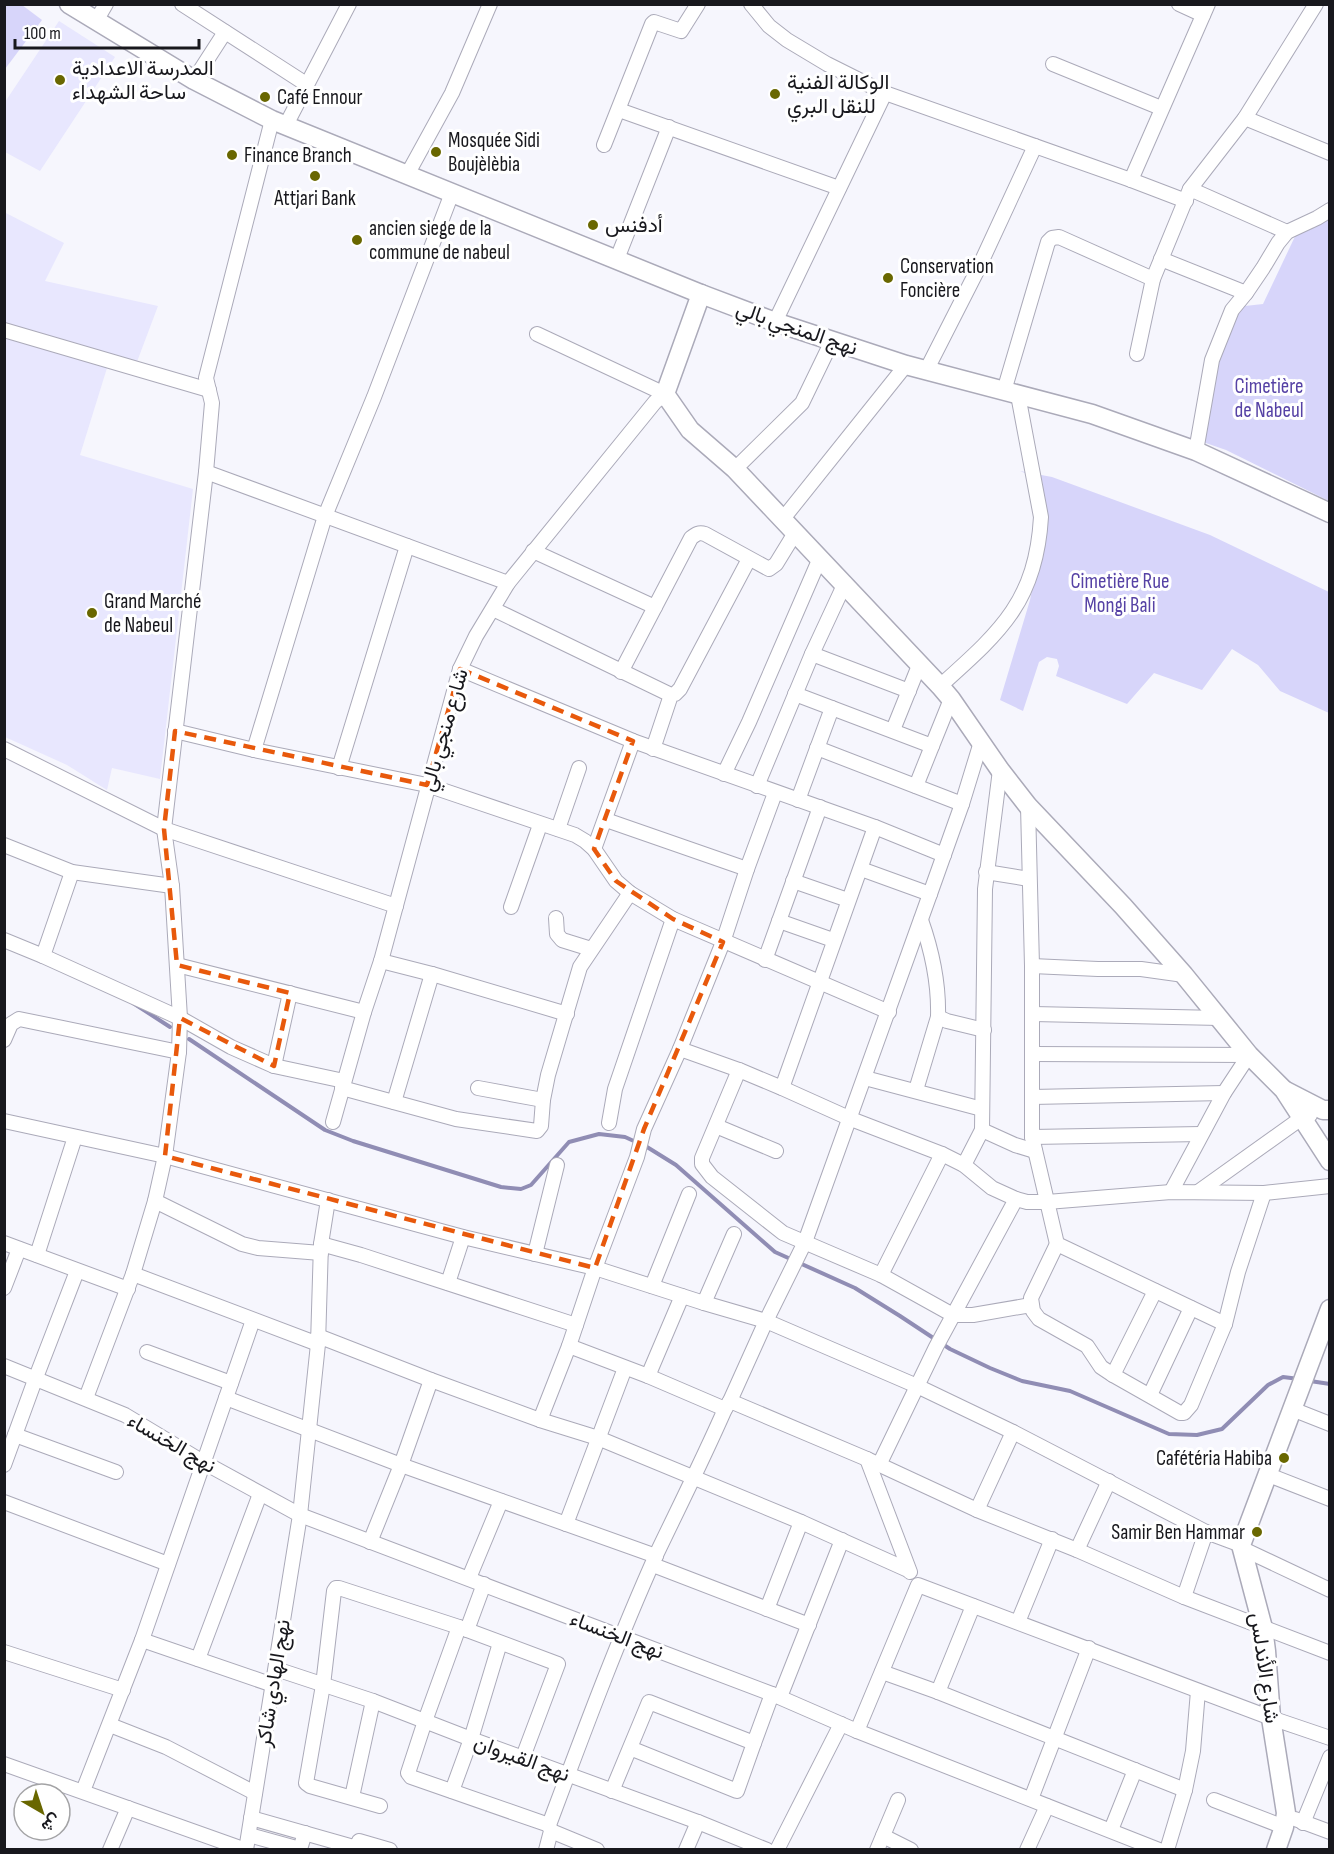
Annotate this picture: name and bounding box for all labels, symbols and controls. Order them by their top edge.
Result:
scale bar [15,12,200,50]
text: 100 m [24,23,61,44]
place label: المدرسة الاعدادية ساحة الشهداء [72,56,214,105]
place label: الوكالة الفنية للنقل البري [787,70,889,123]
marker: المدرسة الاعدادية ساحة الشهداء [53,73,67,87]
place label: Café Ennour [277,85,362,110]
marker: الوكالة الفنية للنقل البري [768,87,782,101]
marker: Café Ennour [258,90,272,104]
place label: Mosquée Sidi Boujèlèbia [448,128,540,177]
place label: Finance Branch [244,143,352,168]
marker: Mosquée Sidi Boujèlèbia [429,145,443,159]
marker: Finance Branch [225,148,239,162]
marker: Attjari Bank [308,169,322,183]
place label: Attjari Bank [273,186,356,211]
place label: أدفنس [605,213,663,238]
place label: ancien siege de la commune de nabeul [369,216,510,265]
marker: أدفنس [586,218,600,232]
marker: ancien siege de la commune de nabeul [350,233,364,247]
place label: Conservation Foncière [900,254,994,303]
marker: Conservation Foncière [881,271,895,285]
street label: نهج المنجي بالي [731,296,861,365]
park label: Cimetière de Nabeul [1234,374,1304,423]
park label: Cimetière Rue Mongi Bali [1070,569,1170,618]
place label: Grand Marché de Nabeul [104,589,201,638]
marker: Grand Marché de Nabeul [85,606,99,620]
street label: شارع منجي بالي [415,666,478,795]
street label: نهج الخنساء [122,1408,221,1480]
place label: Cafétéria Habiba [1156,1446,1272,1471]
marker: Cafétéria Habiba [1277,1451,1291,1465]
place label: Samir Ben Hammar [1111,1520,1245,1545]
marker: Samir Ben Hammar [1250,1525,1264,1539]
street label: نهج الخنساء [566,1606,667,1666]
street label: شارع الأندلس [1243,1611,1285,1725]
street label: نهج الهادي شاكر [251,1618,300,1750]
street label: نهج القيروان [470,1730,573,1788]
north arrow [12,1782,72,1842]
text: ش [37,1809,64,1836]

